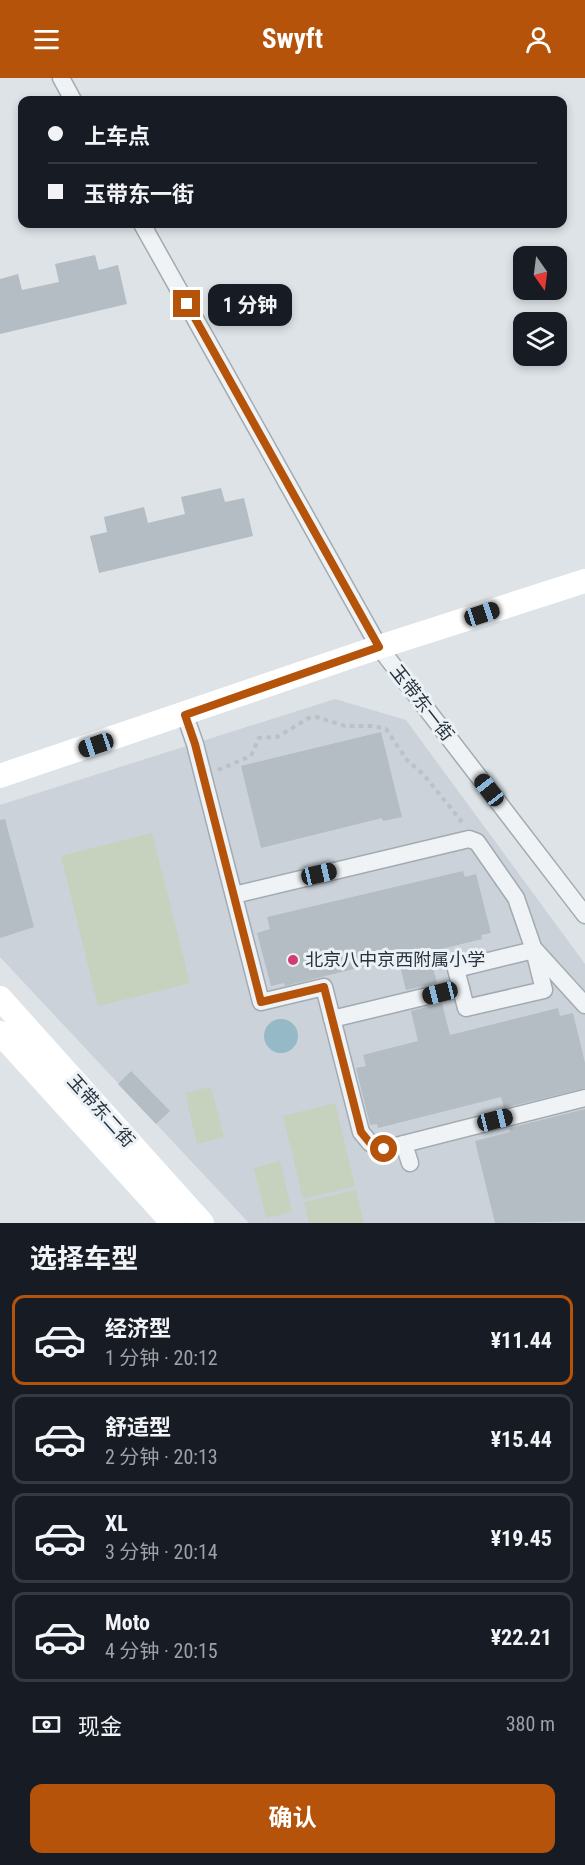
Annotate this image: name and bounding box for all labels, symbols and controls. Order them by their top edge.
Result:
icon: menu [30,23,63,56]
text: Swyft [262,23,323,55]
icon: person [522,23,555,56]
text: 上车点 [84,124,150,149]
text: 玉带东一街 [84,182,194,207]
north arrow [513,246,567,300]
map controls [513,246,567,366]
callout: 1 分钟 [208,283,292,325]
route end [173,290,200,317]
text: 1 分钟 [223,293,277,317]
button: layers [513,312,567,366]
car [462,600,502,628]
street label: 玉带东一街 [386,661,458,745]
car [76,731,116,759]
car [471,770,507,810]
car [299,861,339,887]
place label: 北京八中京西附属小学 [305,949,485,970]
marker: 北京八中京西附属小学 [286,953,300,967]
car [420,980,460,1006]
street label: 玉带东二街 [63,1070,139,1151]
car [475,1107,515,1133]
route start [370,1135,397,1162]
text: 选择车型 [30,1243,138,1275]
icon: car [33,1313,87,1367]
text: 经济型 [105,1316,171,1341]
text: ¥11.44 [491,1328,552,1353]
text: 1 分钟 · 20:12 [105,1346,218,1370]
icon: car [33,1412,87,1466]
text: 舒适型 [105,1415,171,1440]
text: ¥15.44 [491,1427,552,1452]
text: 2 分钟 · 20:13 [105,1445,218,1469]
icon: car [33,1511,87,1565]
text: XL [105,1511,128,1536]
text: ¥19.45 [491,1526,552,1551]
text: 3 分钟 · 20:14 [105,1540,218,1564]
icon: car [33,1610,87,1664]
text: Moto [105,1610,150,1635]
text: ¥22.21 [491,1625,552,1650]
text: 4 分钟 · 20:15 [105,1639,218,1663]
icon: cash [30,1708,63,1741]
text: 380 m [506,1712,555,1736]
text: 现金 [78,1714,122,1739]
button: 确认 [30,1784,555,1853]

